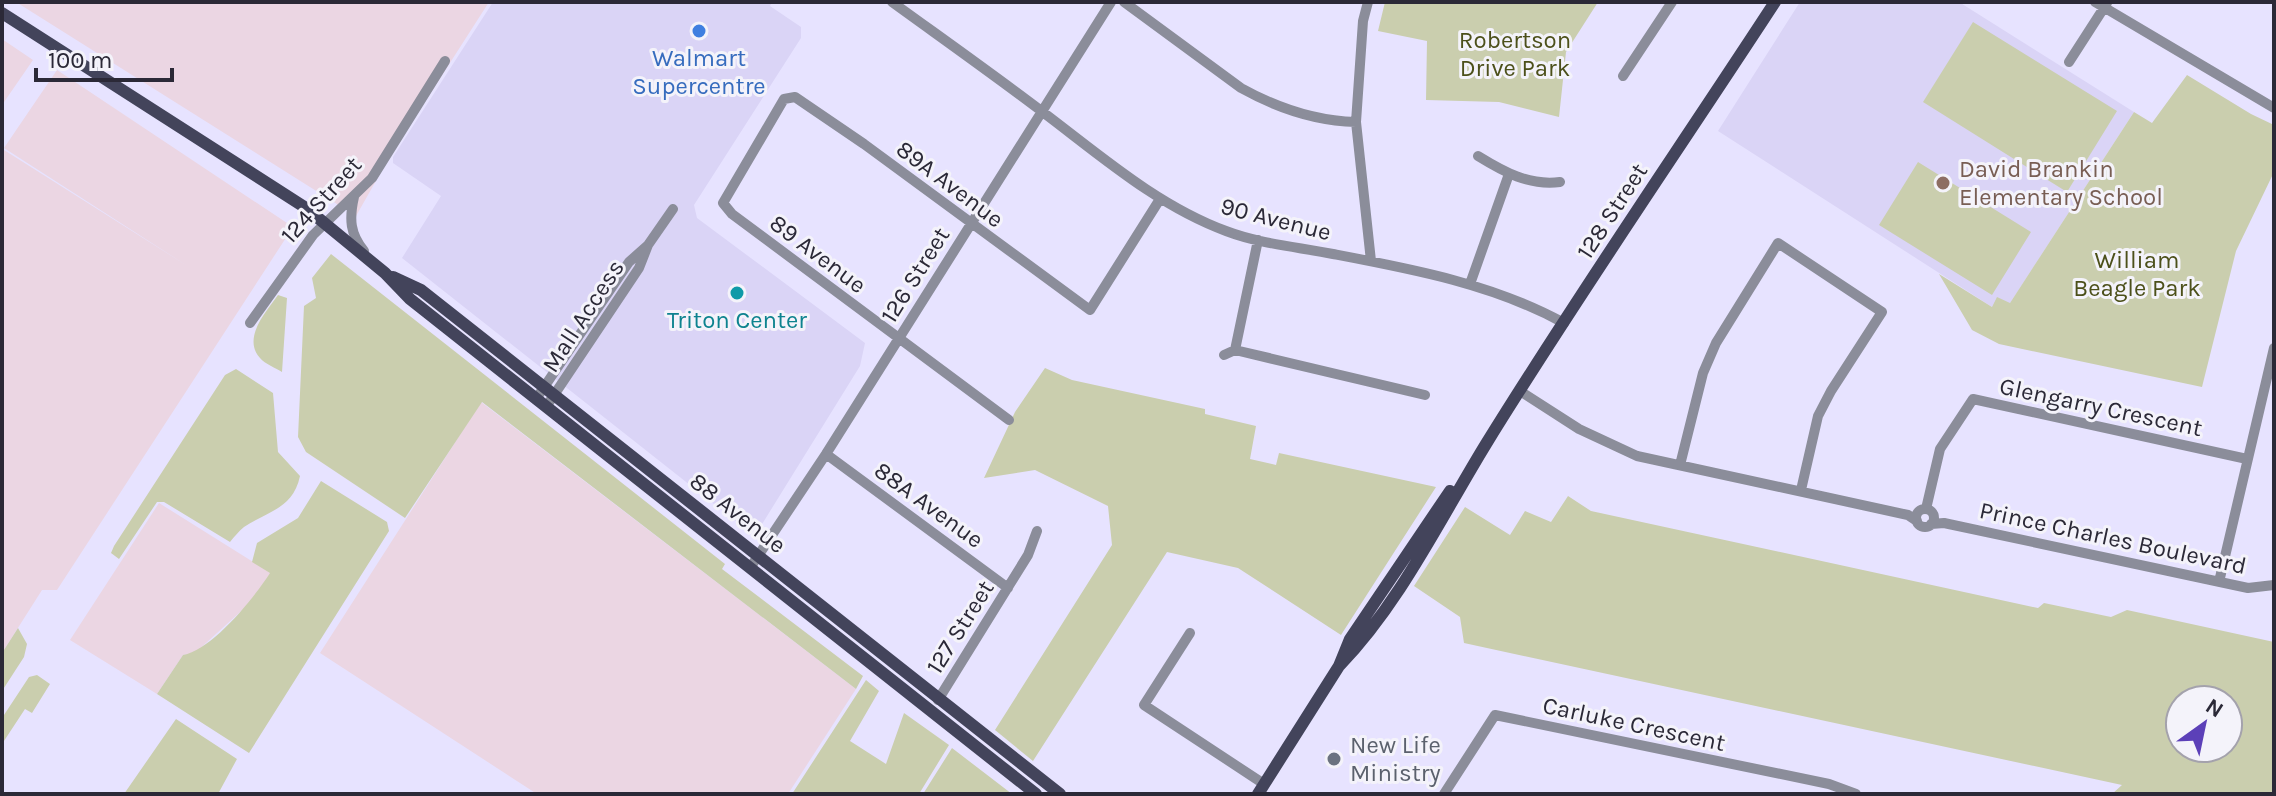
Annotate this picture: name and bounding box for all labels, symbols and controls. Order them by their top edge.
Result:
marker: Walmart Supercentre [690,22,708,40]
park label: Robertson Drive Park [1459,26,1571,82]
scale bar [36,32,172,82]
place label: Walmart Supercentre [632,44,766,100]
text: 100 m [48,46,113,74]
street label: 89A Avenue [891,135,1009,233]
street label: 124 Street [275,151,367,249]
place label: David Brankin Elementary School [1959,155,2163,211]
street label: 128 Street [1571,158,1653,264]
marker: David Brankin Elementary School [1934,174,1952,192]
street label: 90 Avenue [1218,192,1334,246]
street label: 89 Avenue [764,209,872,299]
street label: 126 Street [875,222,955,328]
park label: William Beagle Park [2073,246,2201,302]
street label: Mall Access [536,254,630,378]
marker: Triton Center [728,284,746,302]
place label: Triton Center [667,306,807,334]
street label: Glengarry Crescent [1997,372,2205,442]
street label: 88A Avenue [869,456,989,554]
street label: 88 Avenue [684,467,792,559]
street label: Prince Charles Boulevard [1977,496,2249,580]
street label: 127 Street [920,575,1000,679]
north arrow [2164,684,2244,764]
street label: Carluke Crescent [1540,691,1728,757]
text: N [2201,693,2228,723]
place label: New Life Ministry [1350,731,1441,787]
marker: New Life Ministry [1325,750,1343,768]

